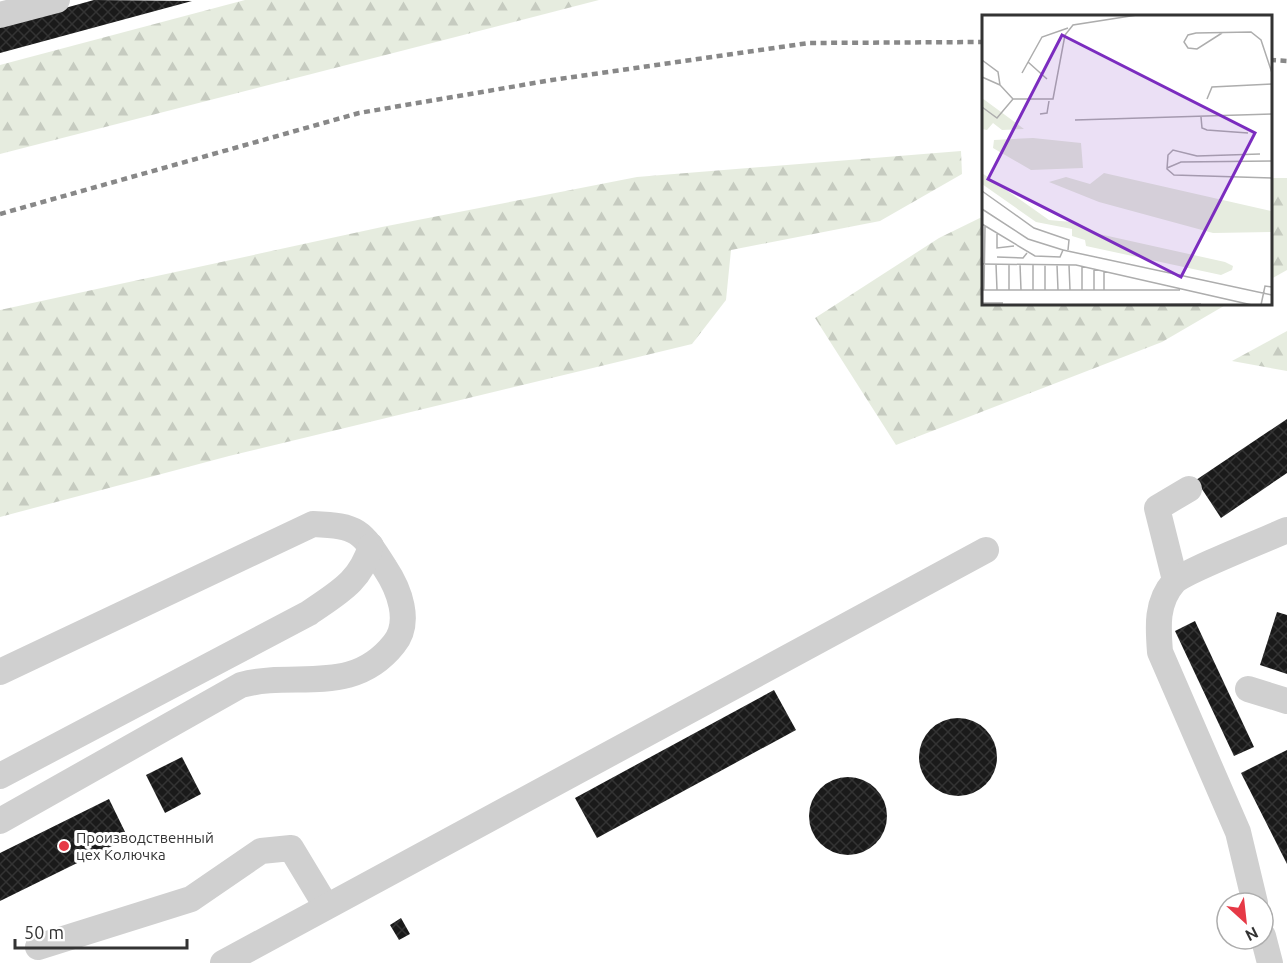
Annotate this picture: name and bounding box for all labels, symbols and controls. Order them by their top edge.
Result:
inset map [982,15,1272,304]
place label: Производственный цех Колючка [76,829,214,863]
marker: Производственный цех Колючка [57,839,71,853]
north arrow [1215,891,1275,951]
scale bar [15,912,188,950]
text: 50 m [24,922,64,942]
text: N [1242,924,1261,945]

